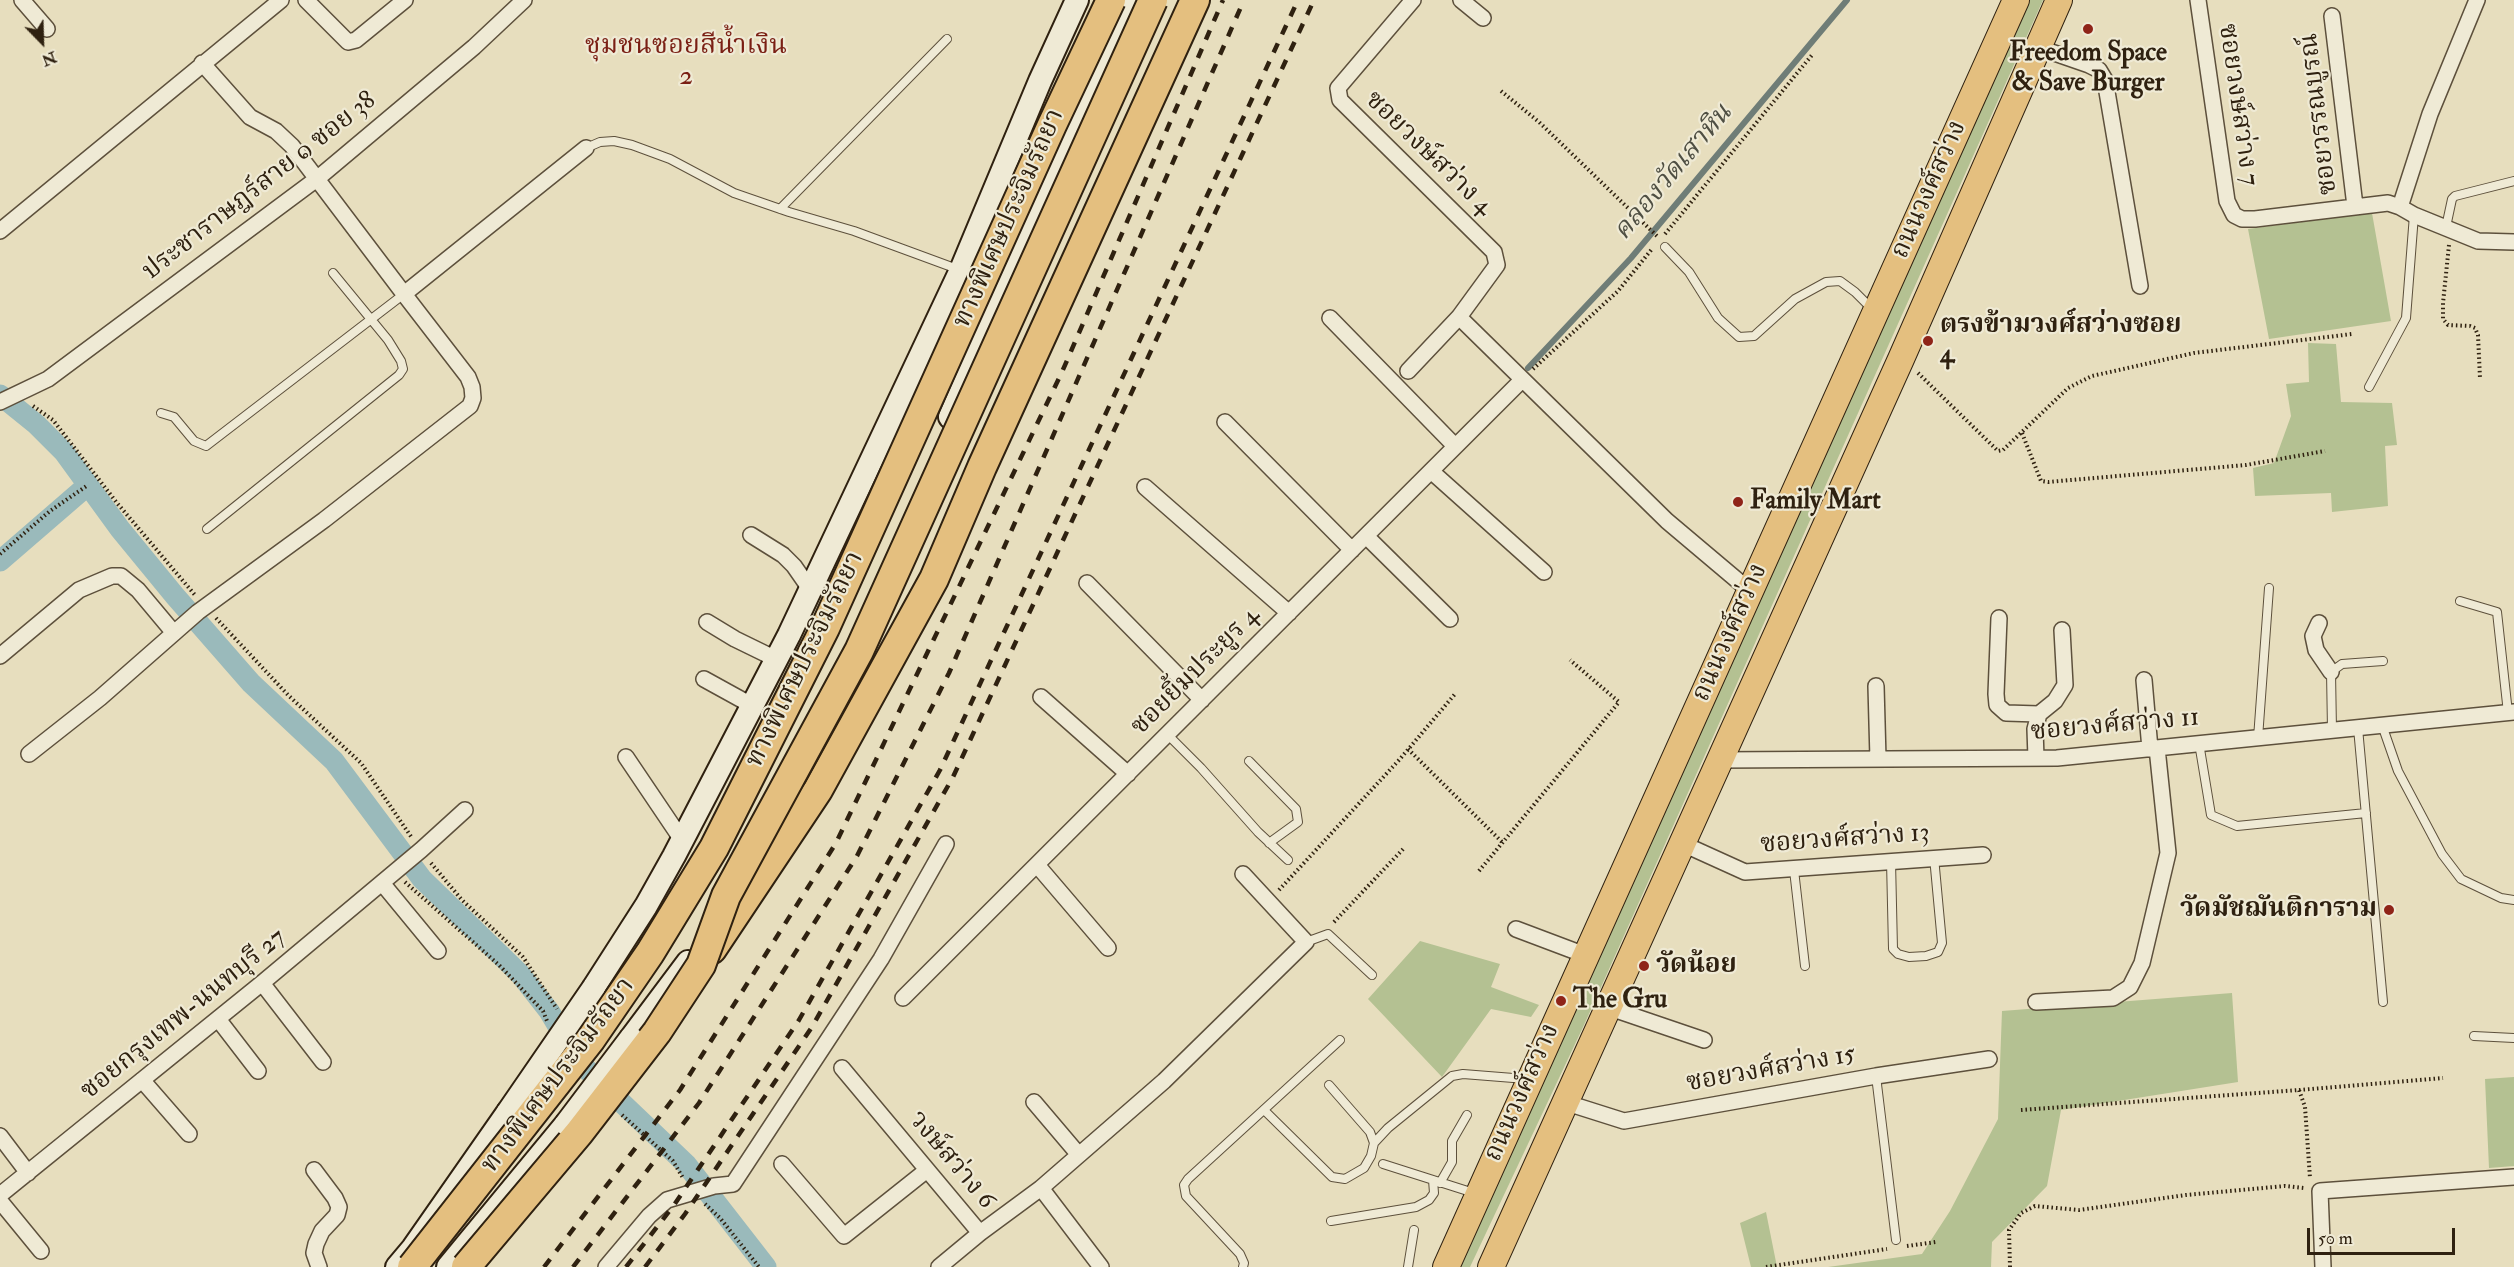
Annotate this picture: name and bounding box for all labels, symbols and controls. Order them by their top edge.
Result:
north arrow [12,12,72,72]
marker: Freedom Space & Save Burger [2081,22,2095,36]
street label: ซอยวงษ์สว่าง 7 [2210,22,2264,188]
district label: ชุมชนซอยสีน้ำเงิน 2 [585,31,787,94]
street label: ซอยวรรณบูรณ์ [2295,31,2345,197]
place label: Freedom Space & Save Burger [2009,38,2167,100]
text: N [39,47,60,71]
street label: ซอยวงษ์สว่าง 4 [1358,85,1498,223]
street label: ประชาราษฎร์สาย ๑ ซอย 38 [137,86,383,288]
water label: คลองวัดเสาหิน [1608,98,1740,248]
street label: ทางพิเศษประจิมรัถยา [948,105,1072,333]
street label: ถนนวงศ์สว่าง [1886,116,1974,264]
place label: ตรงข้ามวงศ์สว่างซอย 4 [1940,310,2182,372]
marker: ตรงข้ามวงศ์สว่างซอย 4 [1921,334,1935,348]
place label: Family Mart [1750,486,1881,518]
marker: Family Mart [1731,495,1745,509]
street label: ทางพิเศษประจิมรัถยา [740,547,872,773]
street label: ถนนวงศ์สว่าง [1687,559,1775,707]
street label: ซอยยิ้มประยูร 4 [1125,601,1267,743]
street label: ซอยวงศ์สว่าง 11 [2029,703,2201,749]
street label: ซอยวงศ์สว่าง 13 [1759,819,1931,861]
place label: วัดมัชฌันติการาม [2180,894,2377,926]
marker: วัดมัชฌันติการาม [2382,903,2396,917]
street label: ซอยกรุงเทพ-นนทบุรี 27 [75,923,293,1107]
place label: วัดน้อย [1656,950,1737,982]
marker: วัดน้อย [1637,959,1651,973]
street label: ทางพิเศษประจิมรัถยา [476,972,642,1180]
place label: The Gru [1573,985,1667,1017]
marker: The Gru [1554,994,1568,1008]
street label: ถนนวงศ์สว่าง [1479,1019,1567,1167]
street label: ซอยวงศ์สว่าง 15 [1684,1040,1858,1100]
street label: วงษ์สว่าง 6 [901,1106,1001,1216]
scale bar [2310,1216,2458,1254]
text: 50 m [2318,1227,2353,1250]

